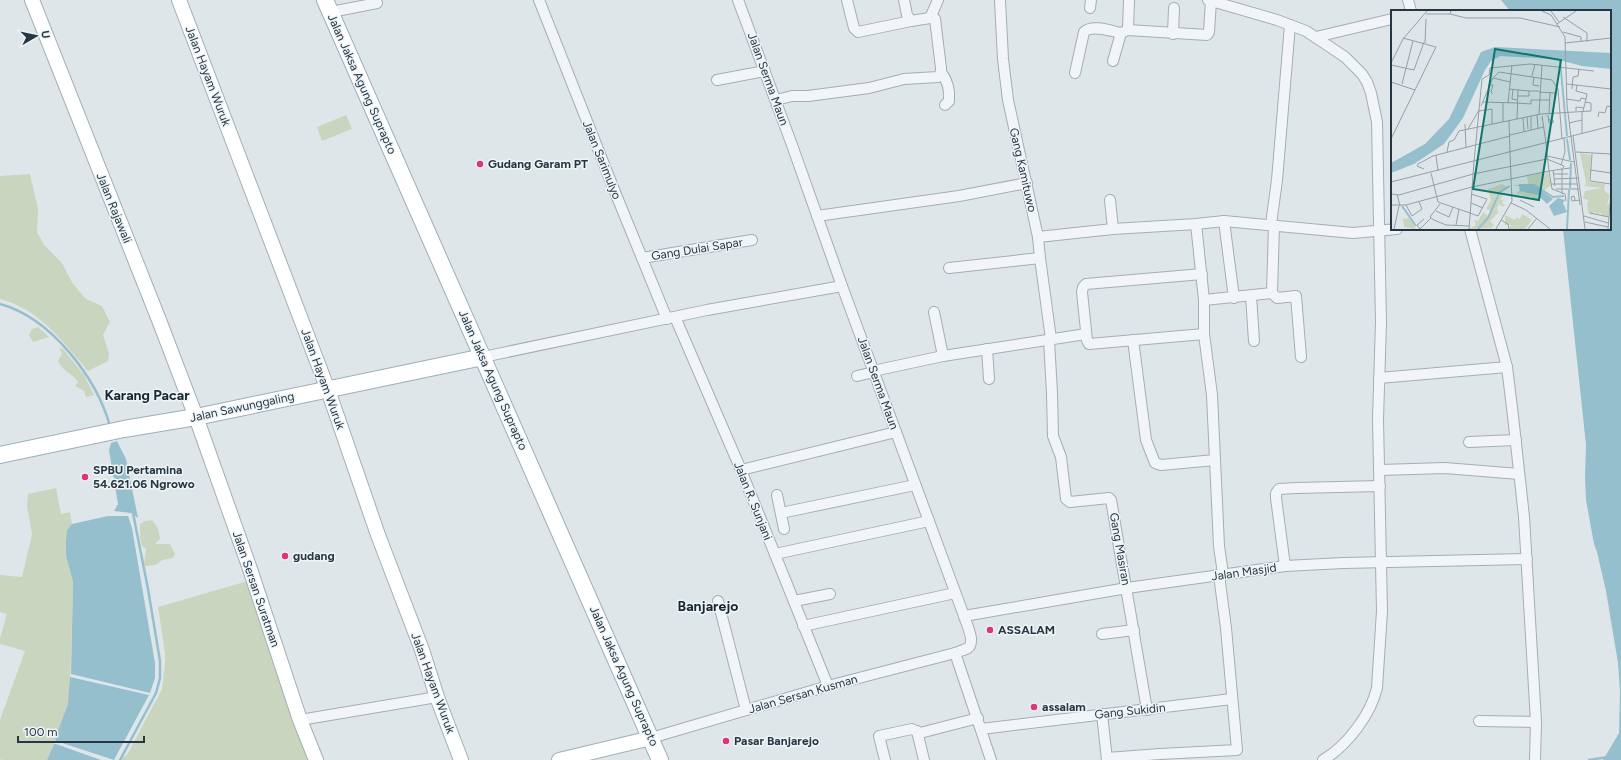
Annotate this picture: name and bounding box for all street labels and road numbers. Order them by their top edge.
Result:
street label: Jalan Jaksa Agung Suprapto [325,12,399,156]
street label: Jalan Hayam Wuruk [182,24,234,128]
street label: Jalan Serma Maun [745,31,791,128]
street label: Jalan Sarimulyo [580,119,624,201]
street label: Gang Kamituwo [1007,127,1039,213]
street label: Jalan Rajawali [94,171,134,245]
street label: Gang Dulai Sapar [650,235,744,263]
street label: Jalan Jaksa Agung Suprapto [456,308,530,452]
street label: Jalan Hayam Wuruk [298,327,348,431]
street label: Jalan Serma Maun [855,335,901,432]
street label: Jalan Sawunggaling [189,389,295,425]
street label: Jalan R. Sunjani [731,460,775,542]
street label: Gang Masiran [1107,512,1133,587]
street label: Jalan Sersan Suratman [230,529,283,649]
street label: Jalan Masjid [1211,561,1277,583]
street label: Jalan Jaksa Agung Suprapto [587,604,661,748]
street label: Jalan Hayam Wuruk [408,631,458,735]
street label: Jalan Sersan Kusman [747,672,859,716]
street label: Gang Sukidin [1094,700,1166,722]

